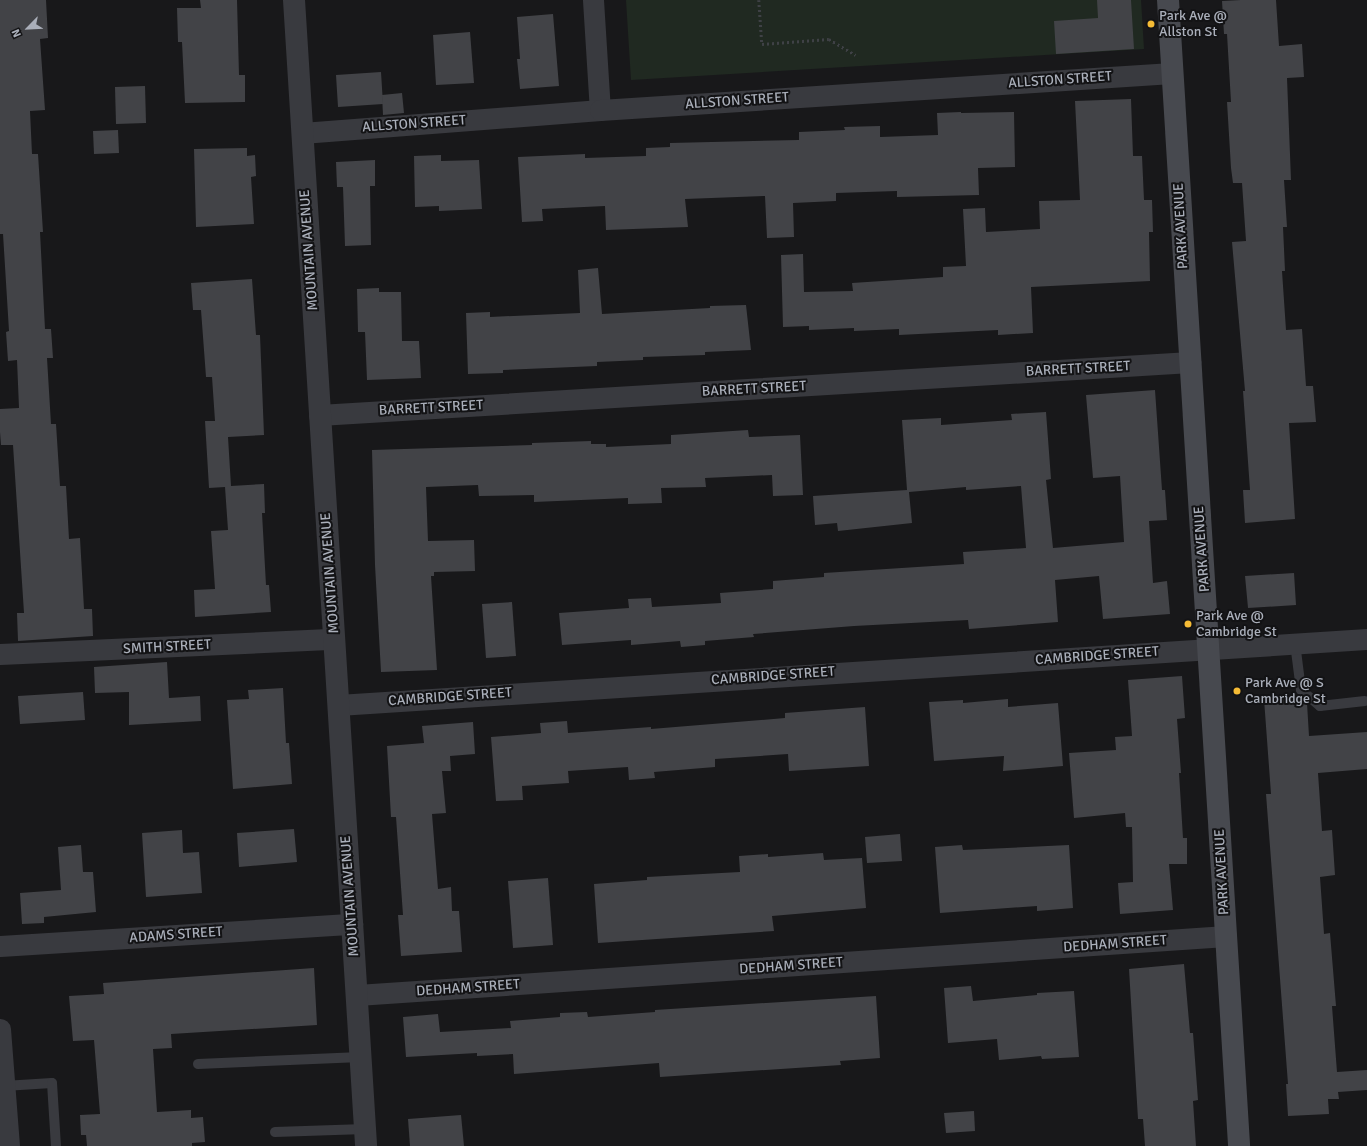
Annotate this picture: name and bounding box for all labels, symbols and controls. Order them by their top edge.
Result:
north arrow [8,8,48,48]
place label: Park Ave @ Allston St [1159,8,1227,40]
marker: Park Ave @ Allston St [1146,19,1156,29]
text: N [9,27,24,39]
street label: ALLSTON STREET [1008,68,1112,92]
street label: ALLSTON STREET [685,89,789,113]
street label: ALLSTON STREET [362,112,466,136]
street label: PARK AVENUE [1170,183,1192,269]
street label: MOUNTAIN AVENUE [296,189,322,311]
street label: BARRETT STREET [1025,358,1131,380]
street label: BARRETT STREET [701,378,807,400]
street label: BARRETT STREET [378,397,484,419]
street label: PARK AVENUE [1191,505,1213,593]
street label: MOUNTAIN AVENUE [317,512,343,634]
place label: Park Ave @ Cambridge St [1196,608,1277,640]
marker: Park Ave @ Cambridge St [1183,619,1193,629]
street label: SMITH STREET [123,636,211,658]
street label: CAMBRIDGE STREET [1035,643,1159,669]
street label: CAMBRIDGE STREET [711,663,835,689]
place label: Park Ave @ S Cambridge St [1245,675,1326,708]
street label: CAMBRIDGE STREET [388,684,512,710]
marker: Park Ave @ S Cambridge St [1232,686,1242,696]
street label: PARK AVENUE [1211,829,1233,915]
street label: MOUNTAIN AVENUE [337,835,363,957]
street label: ADAMS STREET [129,923,223,947]
street label: DEDHAM STREET [1063,932,1167,956]
street label: DEDHAM STREET [739,954,843,978]
street label: DEDHAM STREET [416,976,520,1000]

